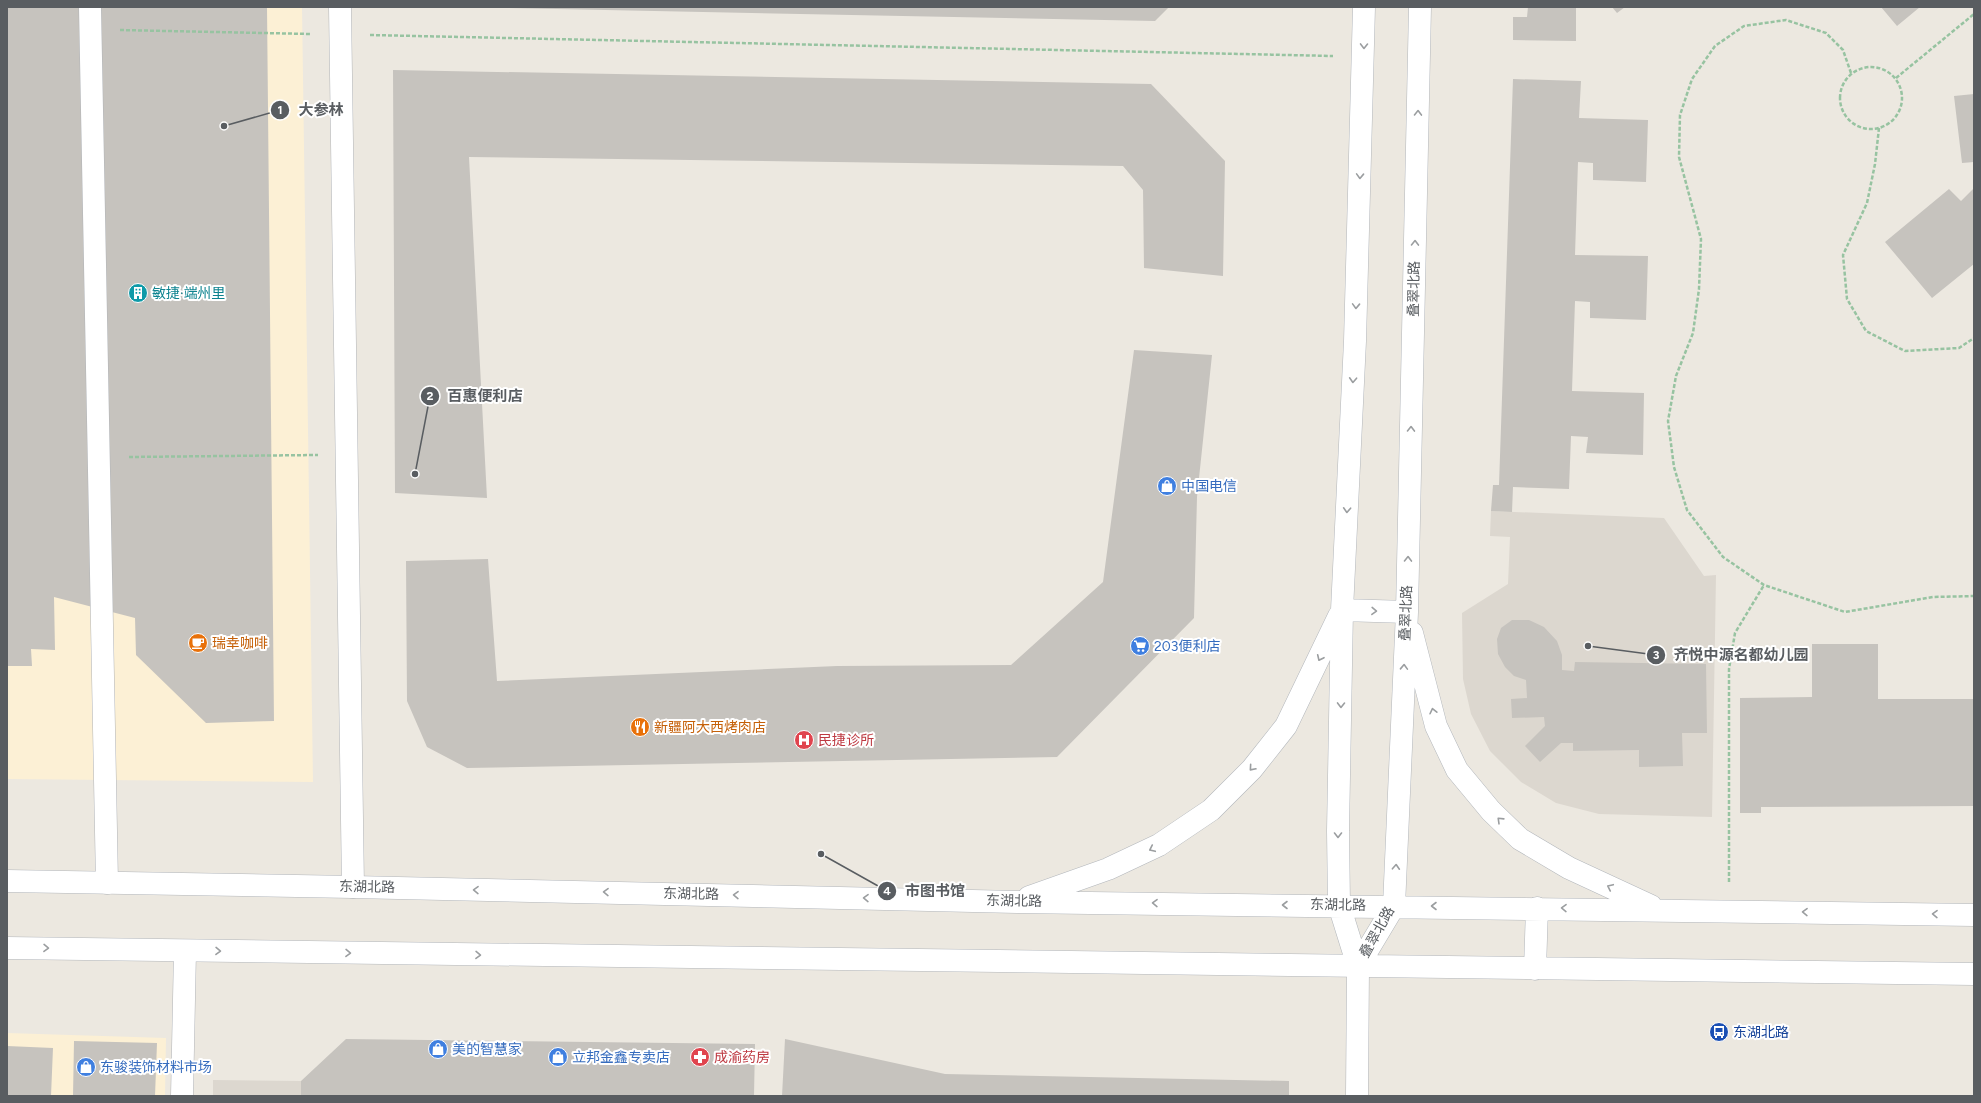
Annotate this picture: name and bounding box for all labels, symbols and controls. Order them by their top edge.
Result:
one-way arrow [1359,43,1368,49]
callout: 大参林 [270,96,351,123]
text: 大参林 [298,101,344,119]
text: 1 [277,103,283,117]
one-way arrow [1414,110,1422,116]
one-way arrow [1356,173,1364,179]
one-way arrow [1411,240,1419,246]
street label: 叠翠北路 [1405,261,1423,317]
building icon: 敏捷·端州里 [127,282,149,304]
place label: 敏捷·端州里 [152,285,226,302]
one-way arrow [1352,303,1360,309]
one-way arrow [1349,377,1357,383]
callout: 百惠便利店 [420,383,531,410]
text: 百惠便利店 [447,387,523,405]
text: 2 [427,389,434,403]
one-way arrow [1407,426,1415,432]
shop icon: 中国电信 [1156,475,1178,497]
place label: 中国电信 [1181,478,1237,495]
one-way arrow [1343,507,1351,513]
one-way arrow [1404,556,1412,562]
street label: 叠翠北路 [1397,585,1415,641]
one-way arrow [1371,607,1377,615]
cafe icon: 瑞幸咖啡 [187,632,209,654]
place label: 瑞幸咖啡 [212,635,268,652]
supermarket icon: 203便利店 [1129,635,1151,657]
place label: 203便利店 [1154,638,1220,655]
callout: 齐悦中源名都幼儿园 [1646,642,1817,669]
text: 齐悦中源名都幼儿园 [1673,646,1809,664]
text: 3 [1653,648,1660,662]
one-way arrow [1317,653,1325,661]
one-way arrow [1400,664,1409,670]
one-way arrow [1337,702,1345,708]
one-way arrow [1429,708,1437,714]
restaurant icon: 新疆阿大西烤肉店 [629,716,651,738]
place label: 新疆阿大西烤肉店 [654,719,766,736]
hospital icon: 民捷诊所 [793,729,815,751]
place label: 民捷诊所 [818,732,874,749]
one-way arrow [1250,763,1257,771]
one-way arrow [1497,817,1505,825]
one-way arrow [1334,832,1342,838]
one-way arrow [1148,844,1156,852]
one-way arrow [1391,864,1400,870]
callout: 市图书馆 [877,877,973,904]
street label: 东湖北路 [339,878,395,896]
text: 市图书馆 [905,882,965,900]
text: 4 [883,884,891,898]
one-way arrow [1607,884,1615,892]
one-way arrow [473,885,479,894]
street label: 东湖北路 [663,885,719,903]
one-way arrow [603,888,609,897]
one-way arrow [733,891,739,899]
street label: 东湖北路 [986,892,1042,910]
one-way arrow [863,894,869,902]
street label: 东湖北路 [1310,896,1366,914]
one-way arrow [1152,899,1158,907]
one-way arrow [1282,901,1288,909]
one-way arrow [1431,902,1437,910]
street label: 叠翠北路 [1356,903,1398,961]
one-way arrow [1561,904,1567,912]
one-way arrow [1802,908,1808,916]
one-way arrow [1932,910,1938,918]
one-way arrow [43,944,49,953]
one-way arrow [215,947,221,955]
one-way arrow [345,949,351,957]
one-way arrow [475,950,481,959]
bus stop icon: 东湖北路 [1708,1021,1730,1043]
place label: 东湖北路 [1733,1024,1789,1041]
shop icon: 美的智慧家 [427,1038,449,1060]
place label: 美的智慧家 [452,1041,522,1058]
shop icon: 立邦金鑫专卖店 [547,1046,569,1068]
pharmacy icon: 成渝药房 [689,1046,711,1068]
place label: 立邦金鑫专卖店 [572,1049,670,1066]
place label: 成渝药房 [714,1049,770,1066]
shop icon: 东骏装饰材料市场 [75,1056,97,1078]
place label: 东骏装饰材料市场 [100,1059,212,1076]

